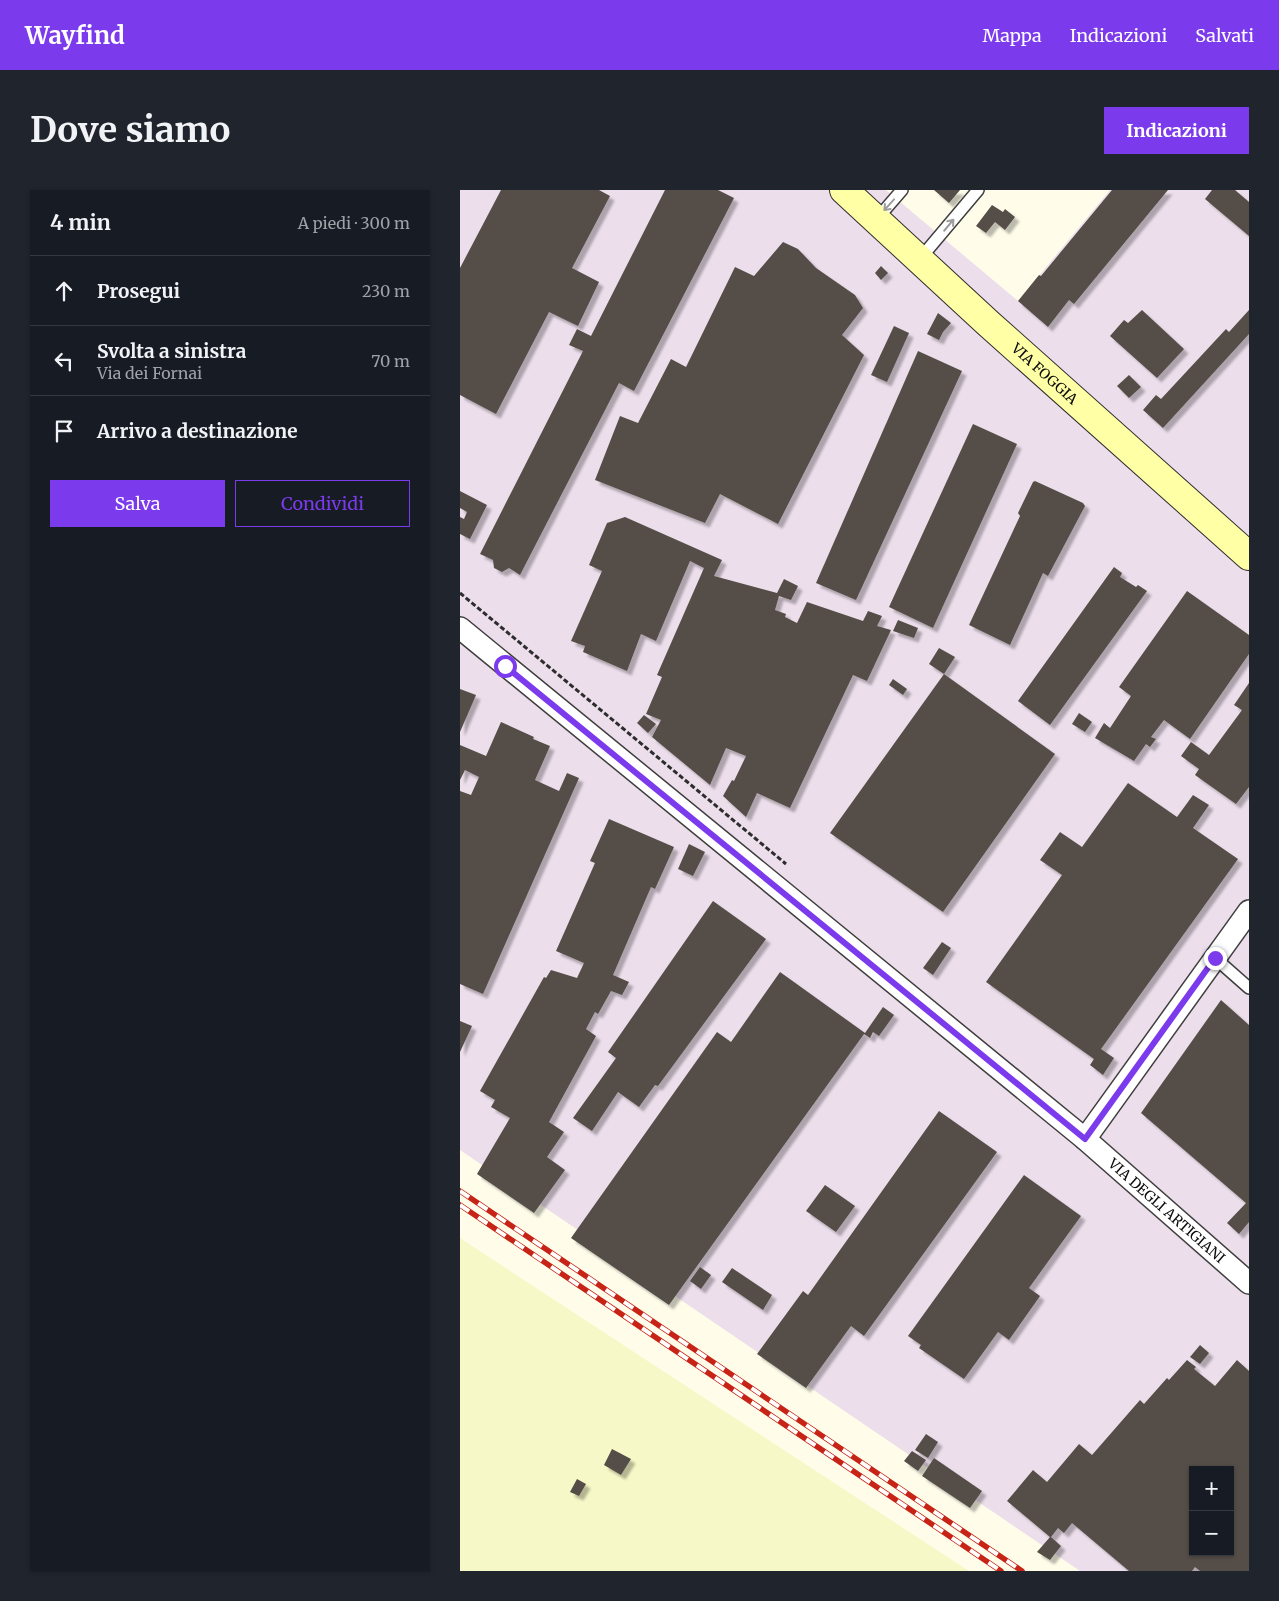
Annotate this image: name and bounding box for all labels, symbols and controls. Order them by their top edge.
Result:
text: Wayfind [25,20,125,51]
text: Mappa [982,24,1042,47]
text: Indicazioni [1070,24,1167,47]
text: Salvati [1195,24,1254,47]
button: Indicazioni [1104,107,1249,154]
text: Dove siamo [30,108,230,152]
one-way arrow [883,198,895,211]
text: 4 min [50,209,111,236]
text: A piedi · 300 m [298,213,410,233]
one-way arrow [943,219,954,232]
icon: ahead [50,277,78,305]
text: Prosegui [97,279,180,303]
text: 230 m [362,281,410,301]
text: Svolta a sinistra [97,339,246,363]
street label: VIA FOGGIA [1007,339,1082,408]
icon: left [50,347,78,375]
text: 70 m [371,351,410,371]
text: Via dei Fornai [97,363,202,383]
icon: arrive [50,417,78,445]
text: Arrivo a destinazione [97,419,297,443]
button: Salva [50,480,225,527]
button: Condividi [235,480,410,527]
route start [494,655,517,678]
route end [1204,947,1227,970]
street label: VIA DEGLI ARTIGIANI [1104,1154,1229,1267]
map controls [1189,1466,1234,1556]
button: + [1189,1466,1234,1511]
button: − [1189,1511,1234,1556]

